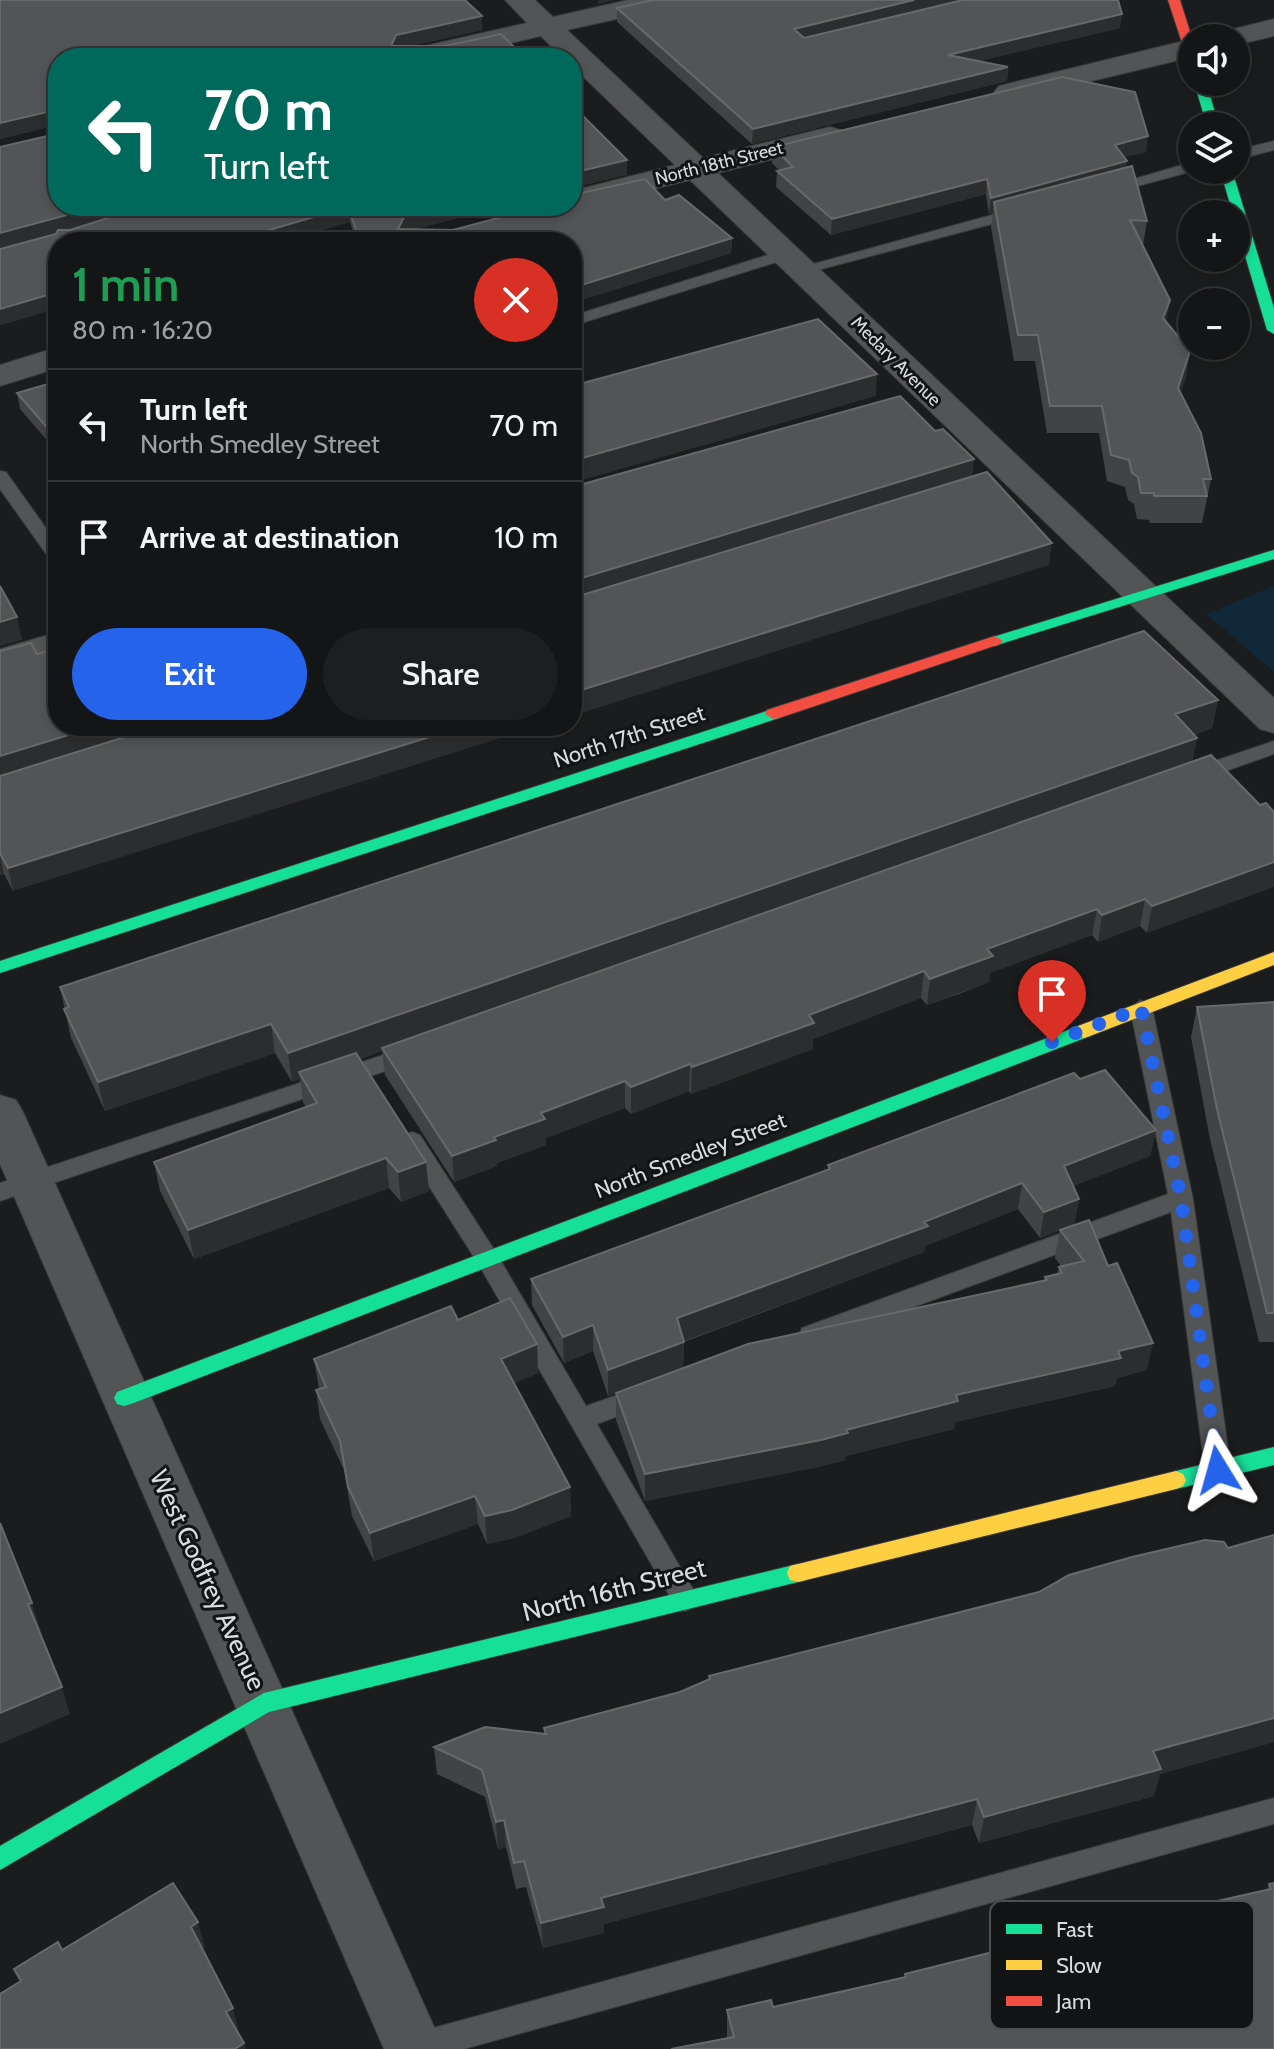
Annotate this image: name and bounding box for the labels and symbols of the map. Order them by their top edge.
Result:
street label: North 18th Street [653,137,785,189]
street label: Medary Avenue [846,311,946,411]
street label: North 17th Street [550,699,709,774]
pin [1018,960,1086,1042]
street label: North Smedley Street [591,1106,790,1204]
position arrow [1176,1428,1260,1512]
street label: West Godfrey Avenue [143,1465,273,1695]
street label: North 16th Street [519,1552,709,1628]
legend [990,1901,1254,2029]
text: Fast [1056,1916,1094,1943]
text: Slow [1056,1952,1102,1979]
text: Jam [1055,1988,1091,2015]

